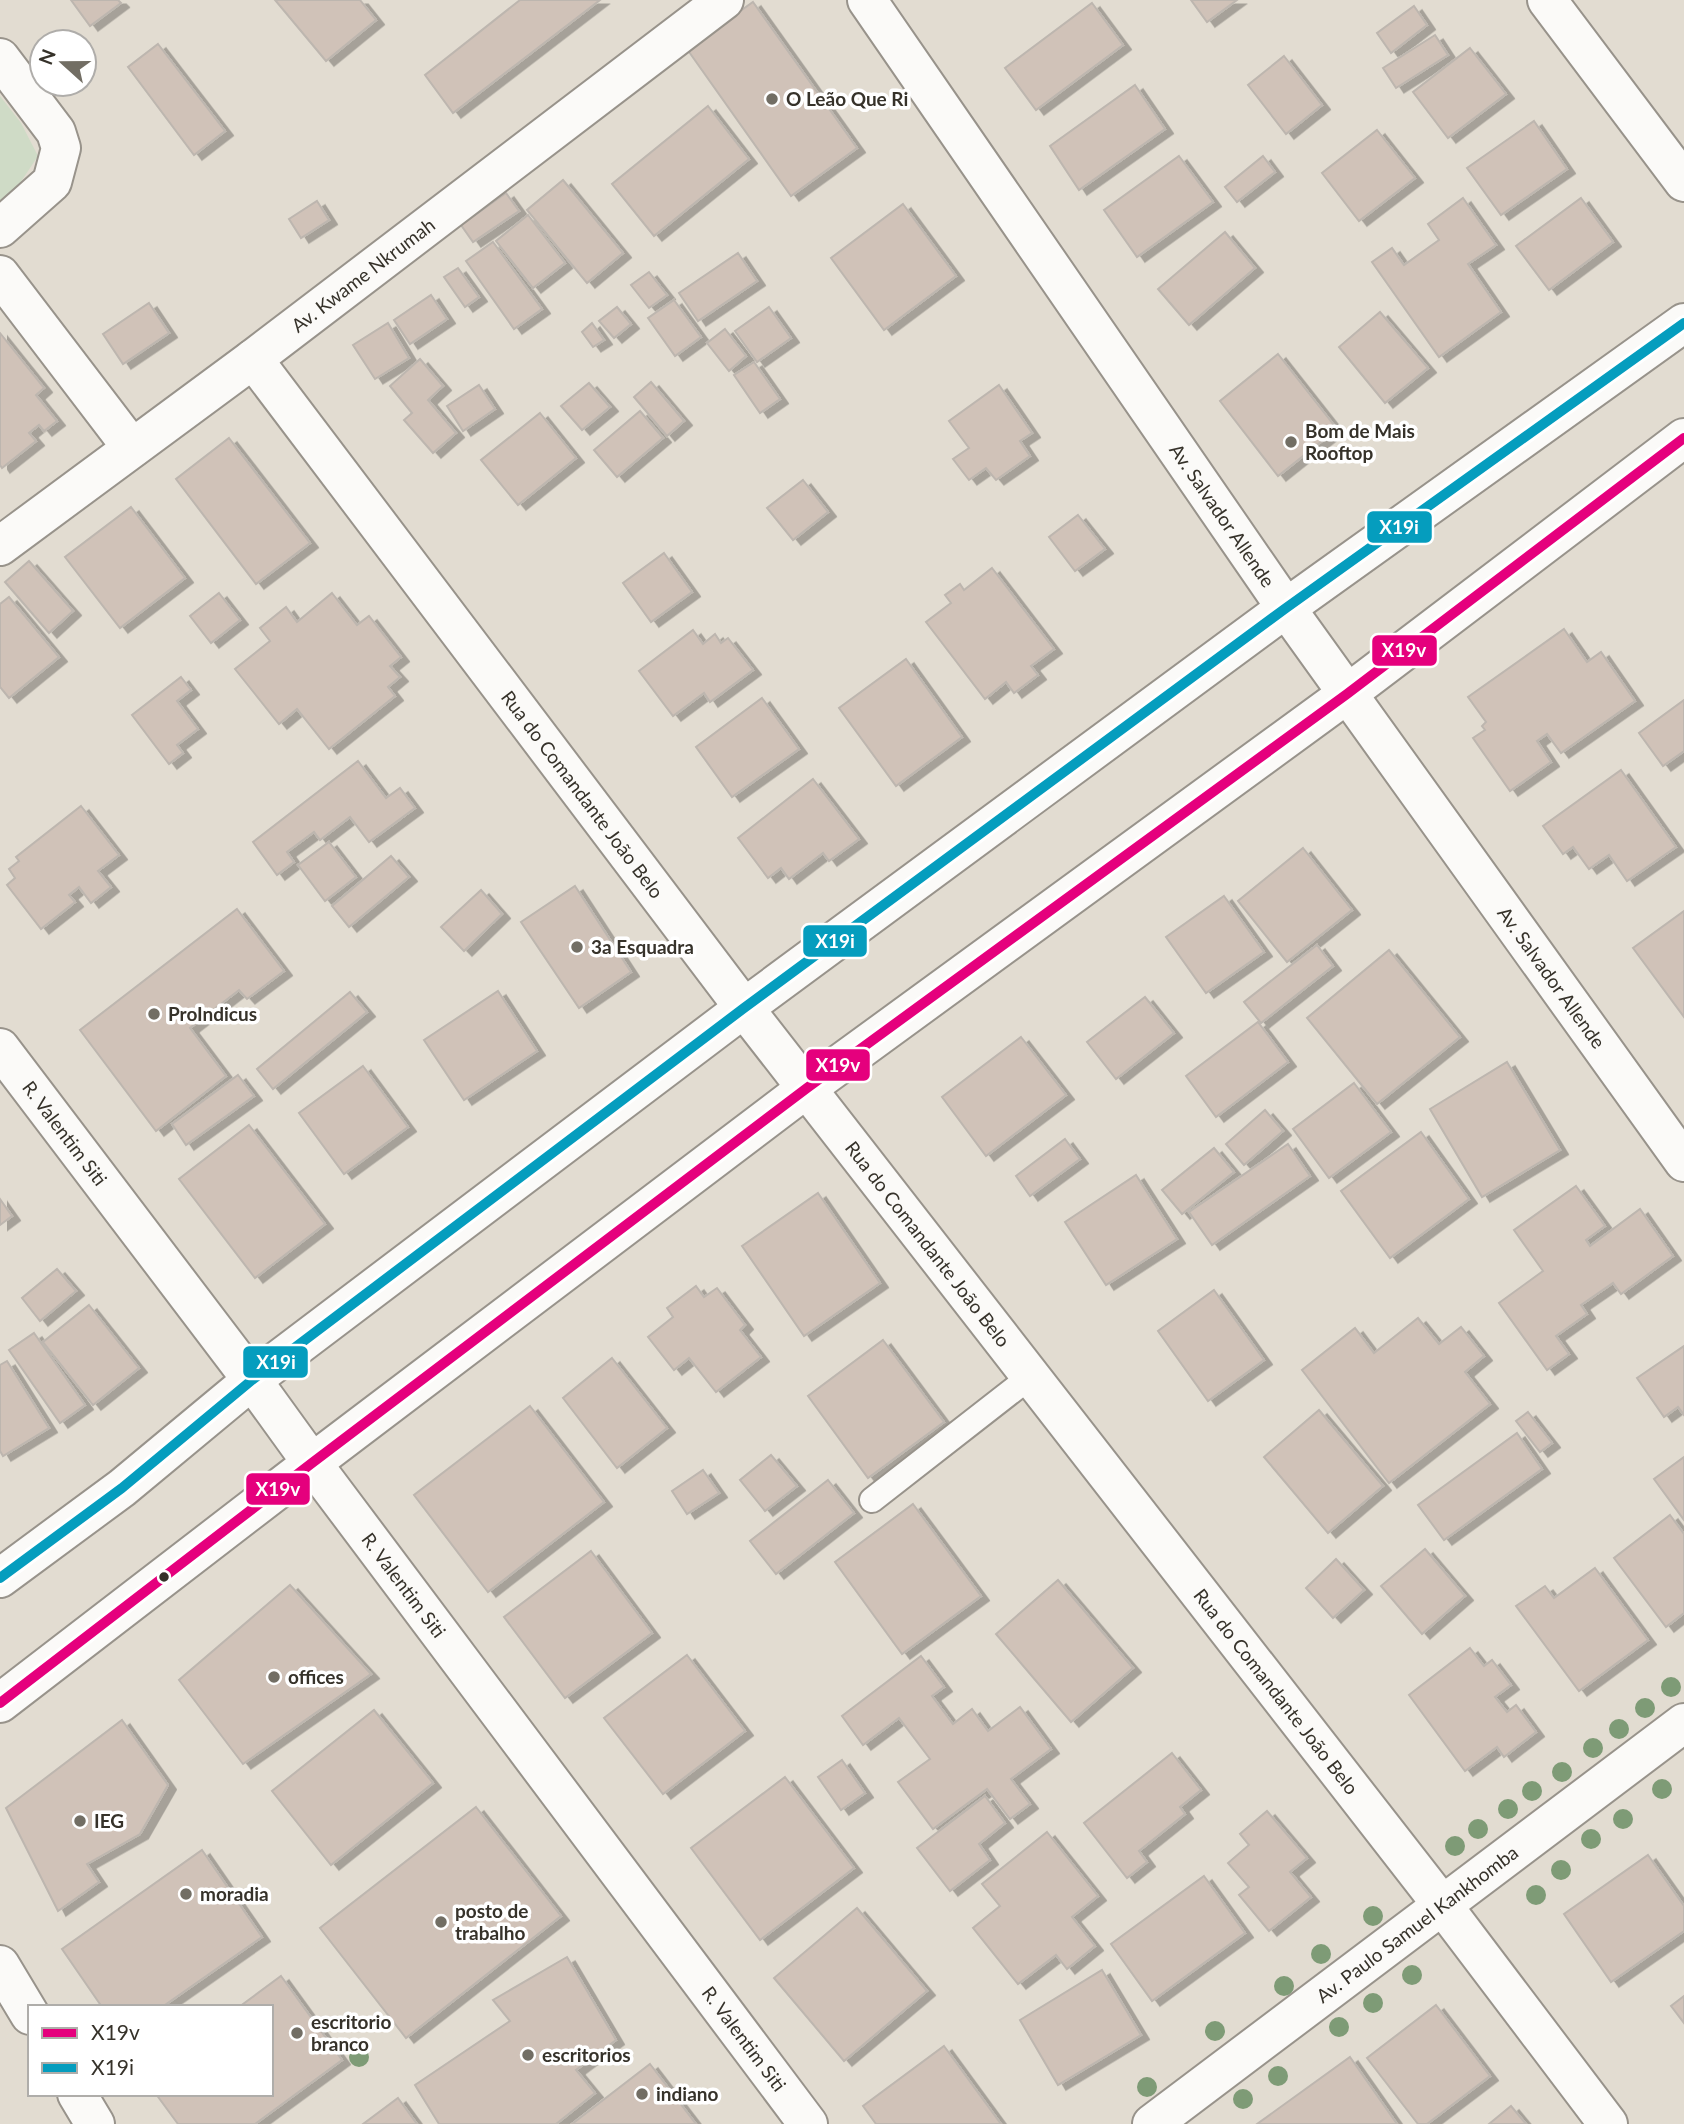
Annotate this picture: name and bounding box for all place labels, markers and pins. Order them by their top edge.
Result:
place label: O Leão Que Ri [786,87,908,110]
marker: O Leão Que Ri [764,91,780,107]
place label: Bom de Mais Rooftop [1305,419,1415,464]
marker: Bom de Mais Rooftop [1283,434,1299,450]
place label: 3a Esquadra [591,935,694,958]
marker: 3a Esquadra [569,939,585,955]
place label: ProIndicus [168,1002,257,1025]
marker: ProIndicus [146,1006,162,1022]
unlabelled marker [157,1570,171,1584]
place label: offices [288,1665,344,1688]
marker: offices [266,1669,282,1685]
place label: IEG [94,1809,124,1832]
marker: IEG [72,1813,88,1829]
place label: moradia [200,1882,269,1905]
marker: moradia [178,1886,194,1902]
place label: posto de trabalho [455,1899,529,1944]
marker: posto de trabalho [433,1914,449,1930]
place label: escritorio branco [311,2010,391,2055]
marker: escritorio branco [289,2025,305,2041]
place label: escritorios [542,2043,631,2066]
marker: escritorios [520,2047,536,2063]
place label: indiano [656,2082,719,2105]
marker: indiano [634,2086,650,2102]

